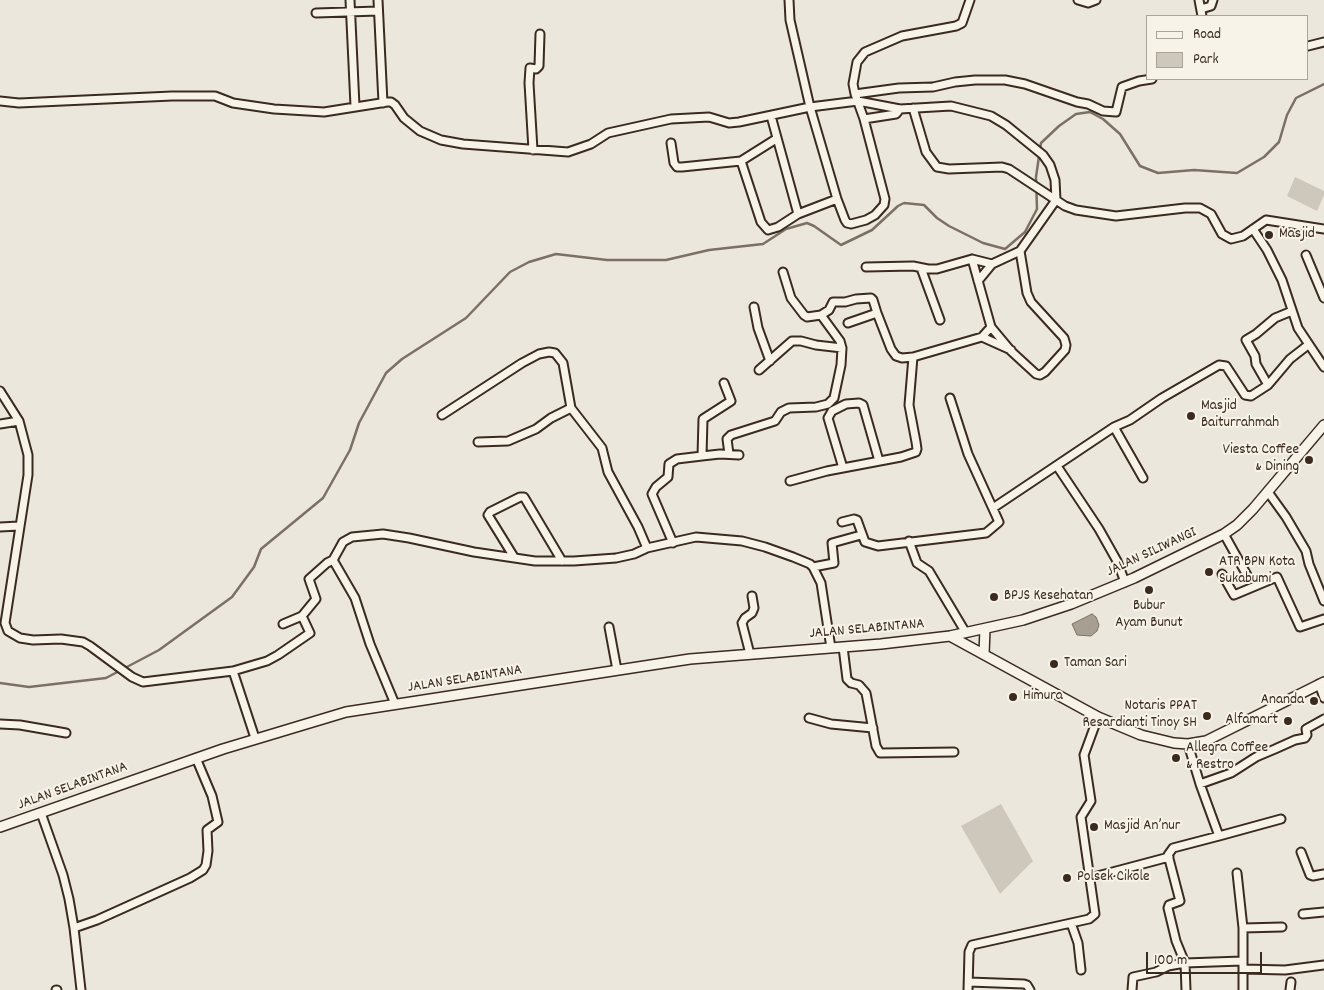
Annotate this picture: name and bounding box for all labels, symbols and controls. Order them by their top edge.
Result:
legend [1146,15,1309,80]
text: Road [1193,24,1221,46]
text: Park [1193,49,1219,71]
place label: Masjid [1279,226,1315,244]
marker: Masjid [1263,229,1275,241]
place label: Masjid Baiturrahmah [1201,398,1279,433]
marker: Masjid Baiturrahmah [1185,410,1197,422]
place label: Viesta Coffee & Dining [1223,442,1299,477]
marker: Viesta Coffee & Dining [1303,454,1315,466]
street label: JALAN SILIWANGI [1104,524,1200,582]
place label: ATR BPN Kota Sukabumi [1219,554,1295,589]
marker: ATR BPN Kota Sukabumi [1203,566,1215,578]
marker: Bubur Ayam Bunut [1143,584,1155,596]
place label: BPJS Kesehatan [1004,588,1093,606]
marker: BPJS Kesehatan [988,591,1000,603]
place label: Bubur Ayam Bunut [1115,598,1183,633]
street label: JALAN SELABINTANA [809,616,925,644]
place label: Taman Sari [1064,655,1127,673]
marker: Taman Sari [1048,658,1060,670]
street label: JALAN SELABINTANA [407,662,523,698]
place label: Himura [1023,688,1063,706]
marker: Himura [1007,691,1019,703]
place label: Ananda [1261,692,1304,710]
marker: Ananda [1308,695,1320,707]
place label: Notaris PPAT Resardianti Tinoy SH [1083,698,1197,733]
marker: Notaris PPAT Resardianti Tinoy SH [1201,710,1213,722]
place label: Alfamart [1225,712,1278,730]
marker: Alfamart [1282,715,1294,727]
place label: Allegra Coffee & Restro [1186,740,1268,775]
marker: Allegra Coffee & Restro [1170,752,1182,764]
street label: JALAN SELABINTANA [16,759,130,815]
place label: Masjid An’nur [1104,818,1180,836]
marker: Masjid An’nur [1088,821,1100,833]
place label: Polsek Cikole [1077,869,1150,887]
marker: Polsek Cikole [1061,872,1073,884]
scale bar [1149,942,1265,974]
text: 100 m [1154,950,1187,972]

